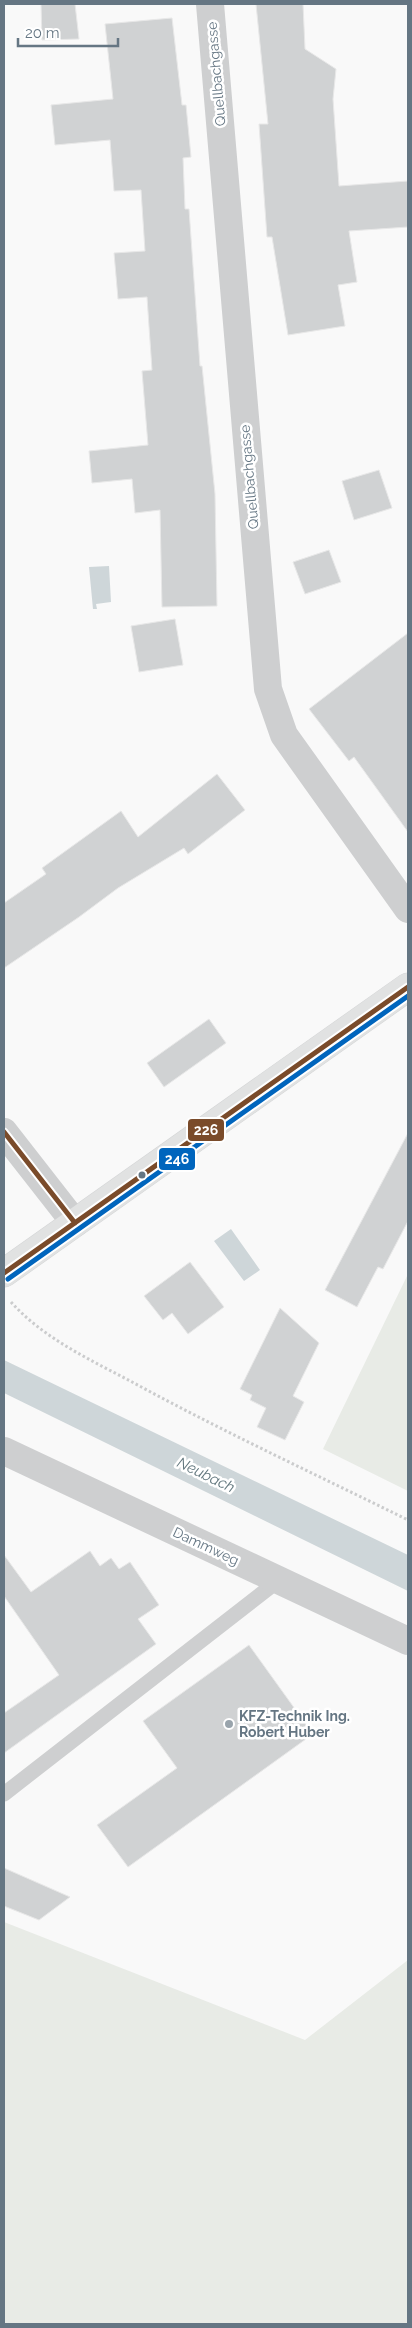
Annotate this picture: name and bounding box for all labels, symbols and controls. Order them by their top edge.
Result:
scale bar [18,15,118,47]
street label: Quellbachgasse [203,21,229,127]
text: 20 m [25,24,60,42]
street label: Quellbachgasse [236,424,262,530]
line badge: 226 [187,1118,225,1142]
text: 226 [194,1122,218,1138]
line badge: 246 [158,1147,196,1171]
text: 246 [165,1151,189,1167]
unlabelled marker [137,1170,147,1180]
water label: Neubach [174,1453,238,1497]
street label: Dammweg [170,1524,242,1568]
place label: KFZ-Technik Ing. Robert Huber [239,1708,350,1740]
marker: KFZ-Technik Ing. Robert Huber [223,1718,235,1730]

